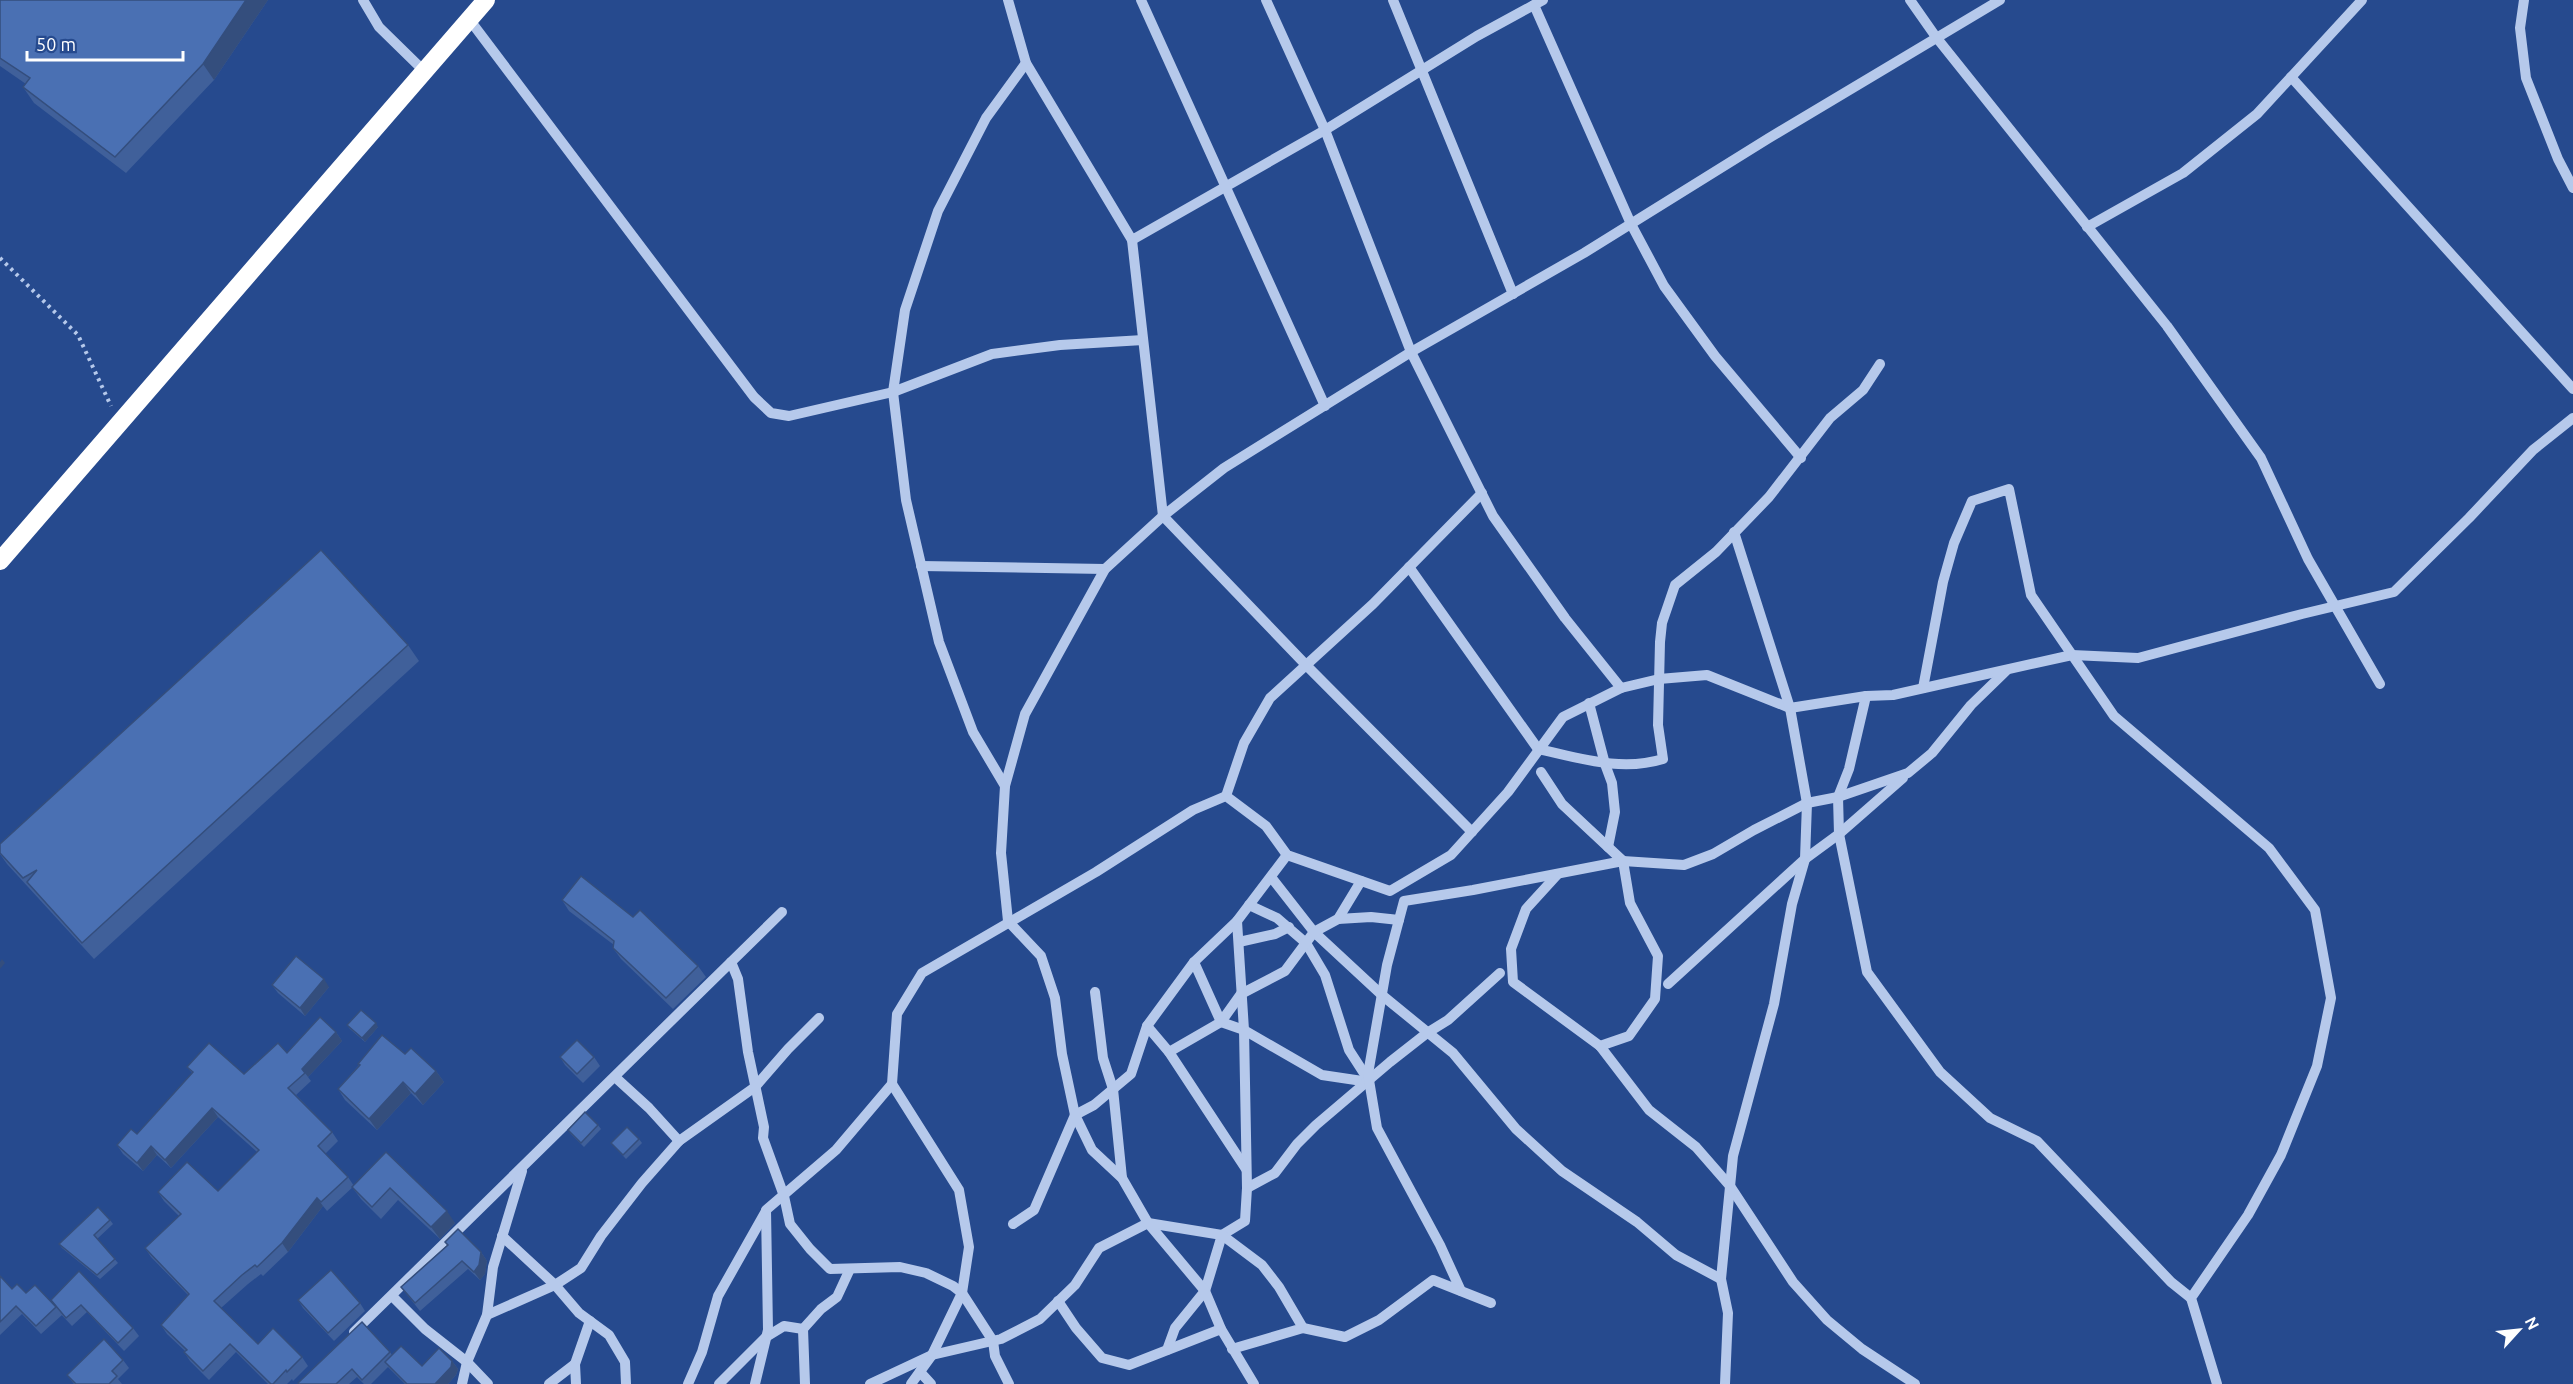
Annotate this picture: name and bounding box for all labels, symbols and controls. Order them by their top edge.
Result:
scale bar [27,24,183,62]
text: 50 m [36,34,76,54]
north arrow [2489,1300,2549,1360]
text: N [2522,1314,2543,1333]

